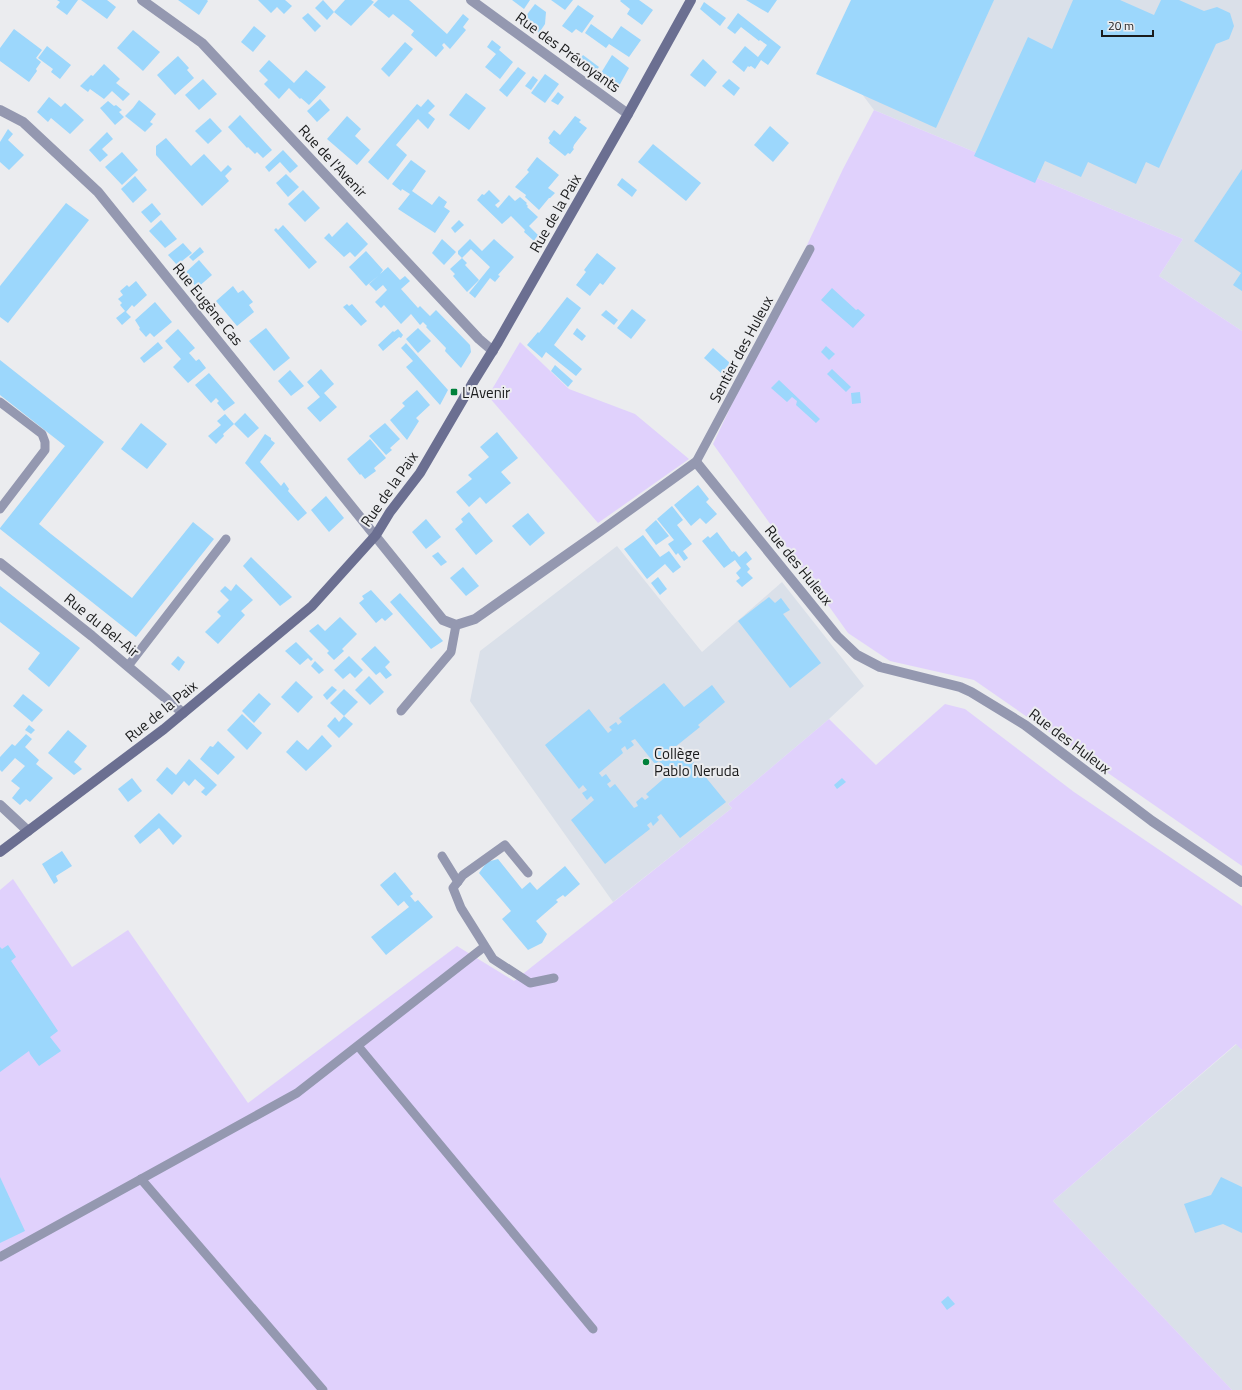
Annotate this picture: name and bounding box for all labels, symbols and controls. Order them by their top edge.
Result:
street label: Rue des Prévoyants [511,6,625,98]
scale bar [1102,12,1153,38]
text: 20 m [1108,16,1134,35]
street label: Rue de l'Avenir [293,119,373,203]
street label: Rue de la Paix [523,169,587,257]
street label: Rue Eugène Cas [167,257,249,351]
street label: Sentier des Huleux [703,291,779,406]
place label: L'Avenir [462,381,510,404]
marker: L'Avenir [449,387,459,397]
street label: Rue de la Paix [354,446,424,531]
street label: Rue des Huleux [759,520,839,610]
street label: Rue du Bel-Air [59,587,145,663]
street label: Rue de la Paix [120,674,202,747]
street label: Rue des Huleux [1024,702,1116,780]
place label: Collège Pablo Neruda [654,742,740,782]
marker: Collège Pablo Neruda [641,757,651,767]

